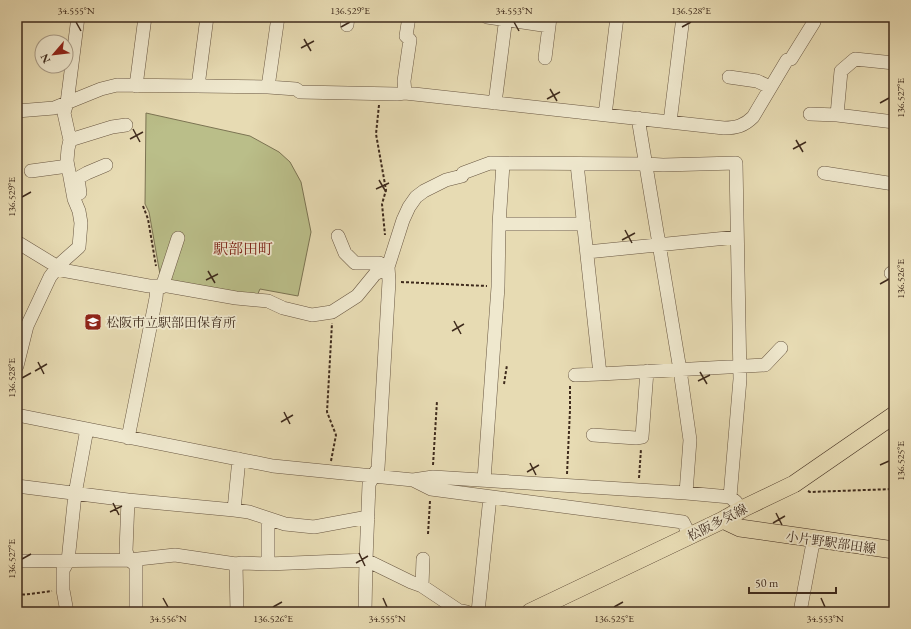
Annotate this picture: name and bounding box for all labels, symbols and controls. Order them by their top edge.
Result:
text: 34.555°N [57,4,95,17]
text: 136.529°E [330,4,370,17]
text: 34.553°N [495,4,533,17]
text: 136.528°E [671,4,711,17]
north arrow [34,34,74,74]
text: N [37,51,53,66]
text: 136.527°E [894,78,907,118]
text: 136.529°E [5,177,18,217]
district label: 駅部田町 [213,239,273,258]
text: 136.526°E [894,259,907,299]
school or university icon: 松阪市立駅部田保育所 [83,312,103,332]
place label: 松阪市立駅部田保育所 [106,314,236,331]
text: 136.528°E [5,358,18,398]
text: 136.525°E [894,441,907,481]
street label: 松阪多気線 [684,500,750,545]
street label: 小片野駅部田線 [785,528,877,557]
text: 136.527°E [5,539,18,579]
scale bar [749,569,836,595]
text: 50 m [755,575,779,591]
text: 34.556°N [149,612,187,625]
text: 136.526°E [253,612,293,625]
text: 34.555°N [368,612,406,625]
text: 136.525°E [594,612,634,625]
text: 34.553°N [806,612,844,625]

